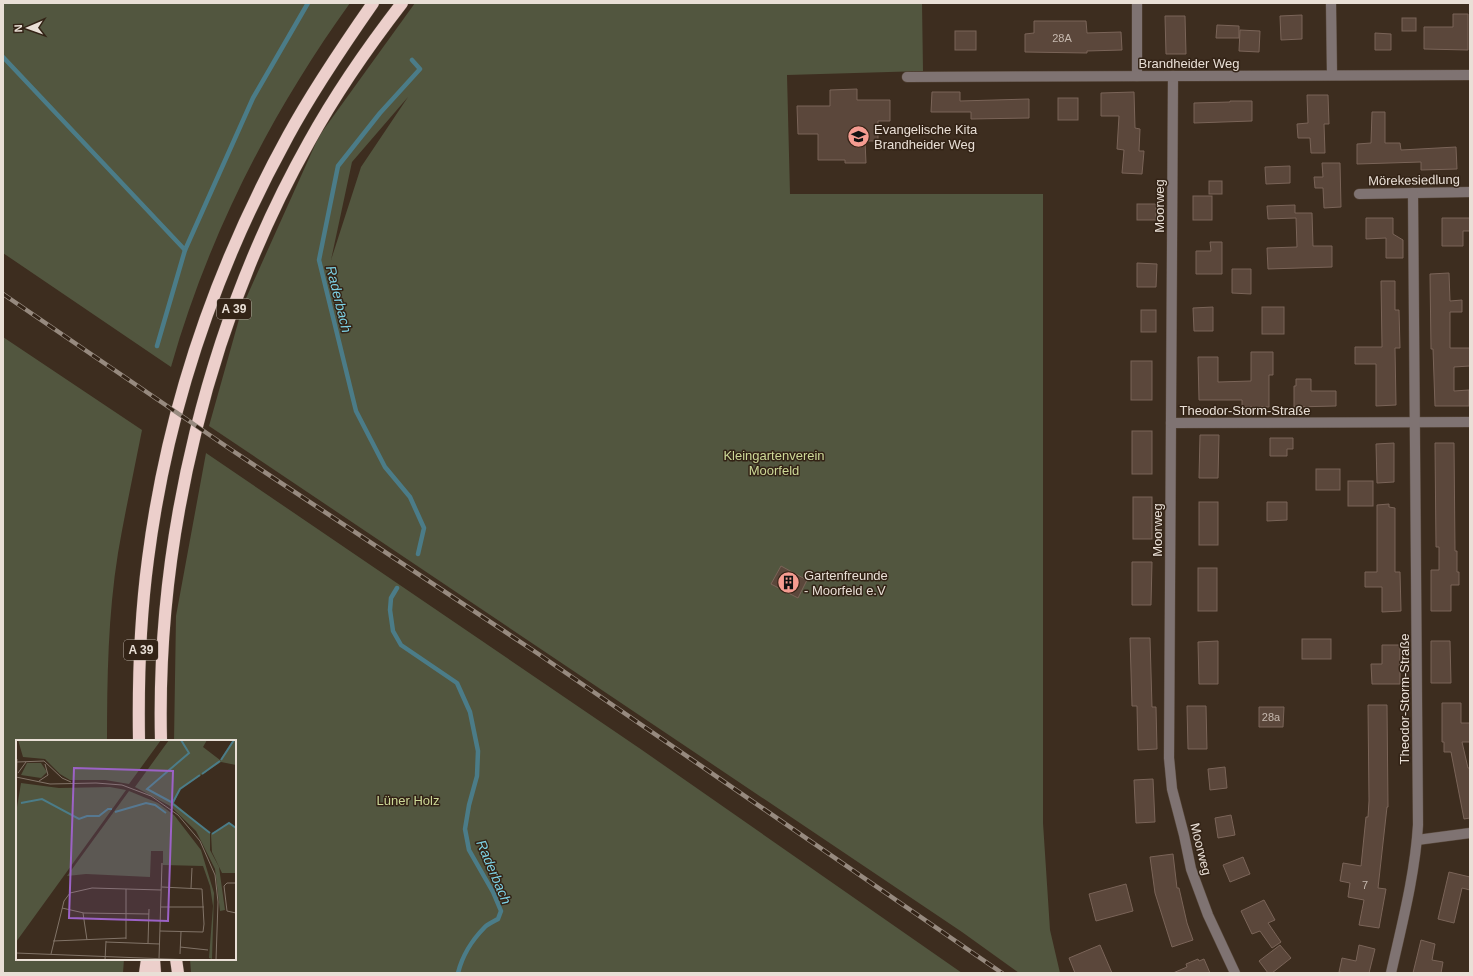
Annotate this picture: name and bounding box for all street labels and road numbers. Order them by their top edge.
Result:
street label: Brandheider Weg [1139,56,1239,71]
street label: Mörekesiedlung [1368,172,1460,188]
street label: Moorweg [1152,179,1167,233]
road number: A 39 [217,299,251,319]
street label: Theodor-Storm-Straße [1180,403,1310,418]
street label: Moorweg [1150,503,1165,557]
street label: Theodor-Storm-Straße [1397,634,1412,764]
road number: A 39 [124,640,158,660]
street label: Moorweg [1187,821,1215,877]

